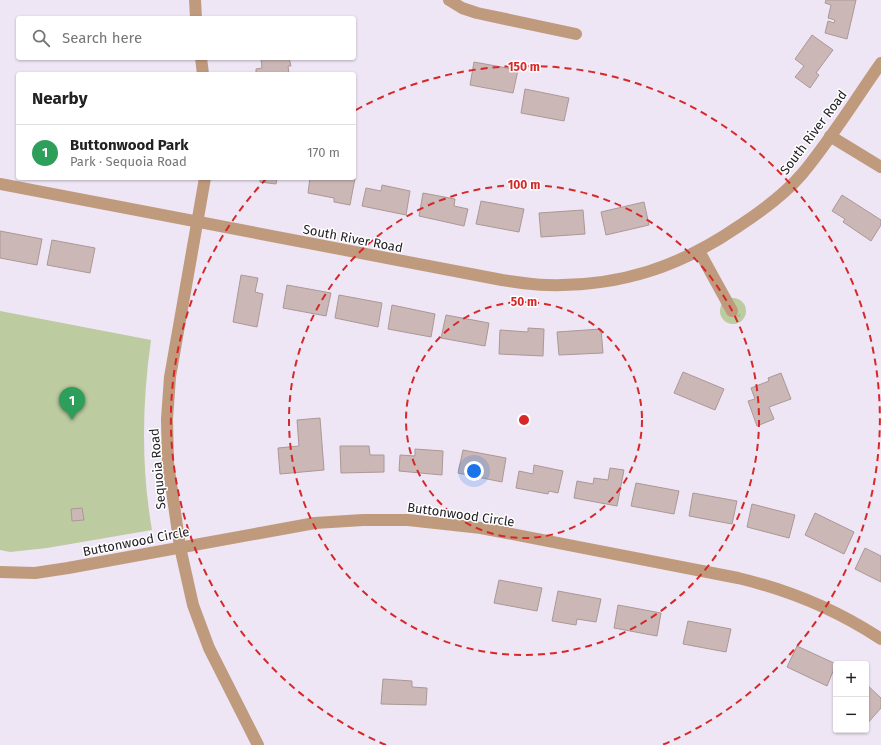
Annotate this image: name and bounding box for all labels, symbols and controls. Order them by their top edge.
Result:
search box [16,16,356,60]
icon: search [30,27,52,49]
text: Search here [62,29,142,47]
text: 150 m [508,60,540,74]
street label: South River Road [777,87,850,177]
text: Nearby [32,88,87,109]
text: Buttonwood Park [70,136,189,154]
text: 1 [42,145,48,160]
text: 170 m [307,145,340,160]
text: Park · Sequoia Road [70,154,187,169]
text: 100 m [508,178,540,192]
street label: South River Road [302,221,404,256]
text: 50 m [511,295,537,309]
pin: 1 [59,387,85,420]
centre of rings [517,413,531,427]
street label: Sequoia Road [146,428,169,510]
your location [464,461,484,481]
street label: Buttonwood Circle [406,500,516,529]
street label: Buttonwood Circle [82,524,191,559]
map controls [833,661,869,733]
button: + [833,661,869,697]
button: − [833,697,869,733]

